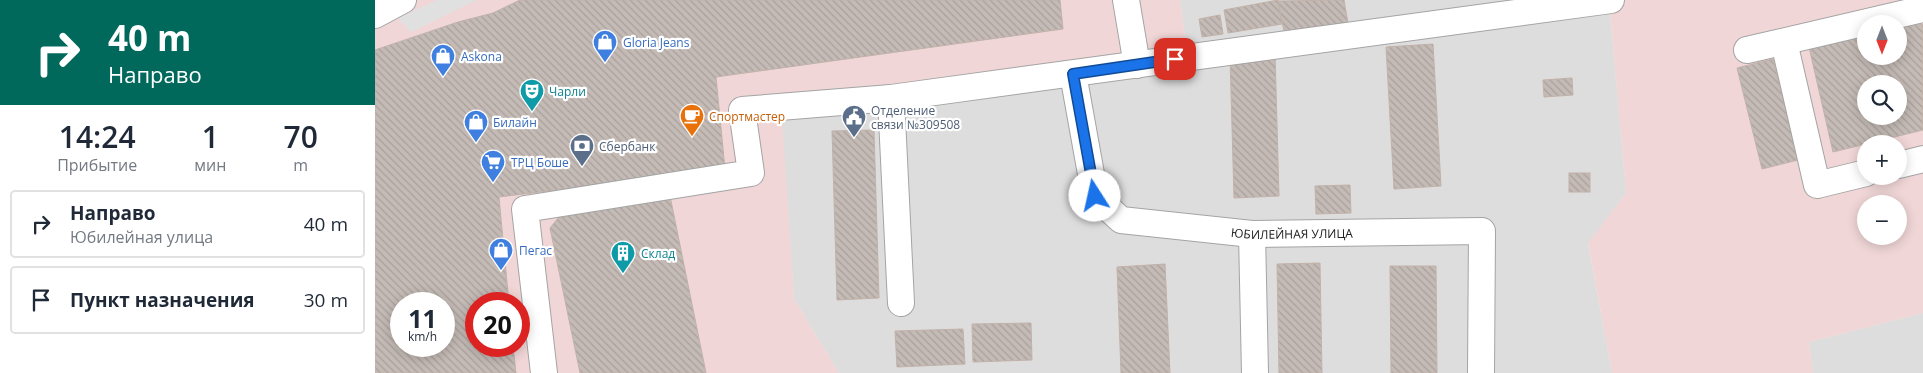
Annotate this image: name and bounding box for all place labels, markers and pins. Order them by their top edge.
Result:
shop icon: Gloria Jeans [592,29,618,63]
place label: Gloria Jeans [623,34,690,51]
pin [1154,38,1196,80]
shop icon: Askona [430,43,456,77]
place label: Askona [461,48,502,65]
theatre icon: Чарли [519,78,545,112]
place label: Чарли [549,83,586,100]
place label: Отделение связи №309508 [871,102,960,133]
cafe icon: Спортмастер [679,103,705,137]
public building icon: Отделение связи №309508 [841,104,867,138]
place label: Спортмастер [709,108,785,125]
shop icon: Билайн [463,109,489,143]
place label: Билайн [493,114,537,131]
bank icon: Сбербанк [569,133,595,167]
place label: Сбербанк [599,138,656,155]
supermarket icon: ТРЦ Боше [480,149,506,183]
place label: ТРЦ Боше [511,154,569,171]
shop icon: Пегас [488,237,514,271]
building icon: Склад [610,240,636,274]
place label: Пегас [519,242,552,259]
place label: Склад [641,245,675,262]

